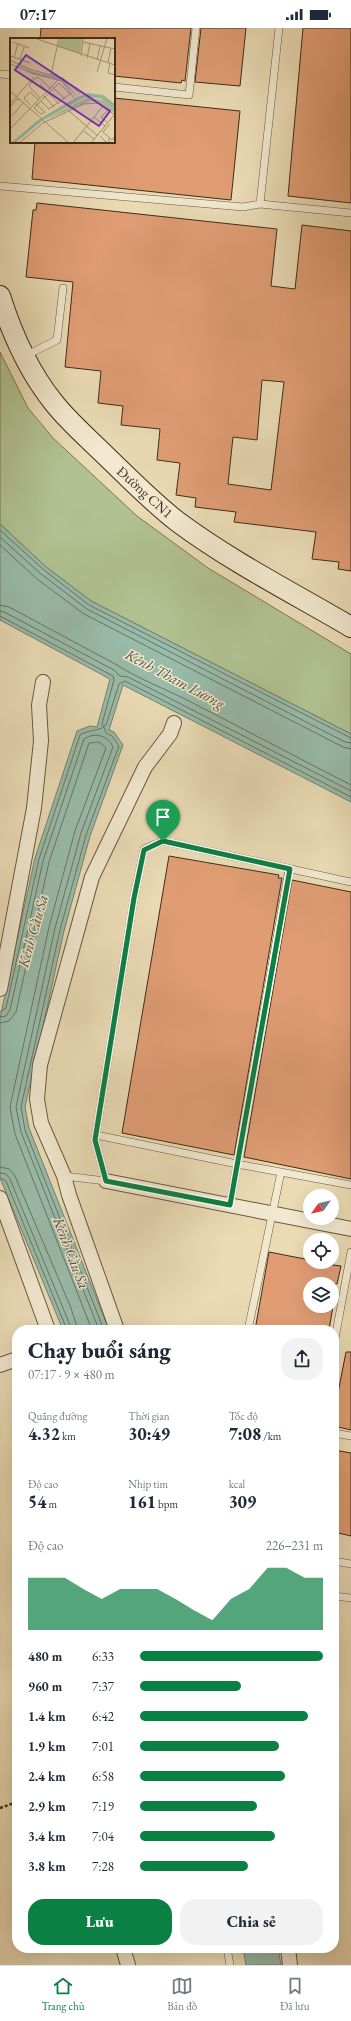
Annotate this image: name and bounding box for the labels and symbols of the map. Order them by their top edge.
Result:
inset map [10,38,115,143]
street label: Đường CN1 [113,462,177,522]
water label: Kênh Tham Lương [122,644,229,713]
pin [146,800,180,841]
water label: Kênh Cầu Sa [13,892,52,971]
north arrow [303,1189,339,1225]
water label: Kênh Cầu Sa [49,1213,94,1291]

